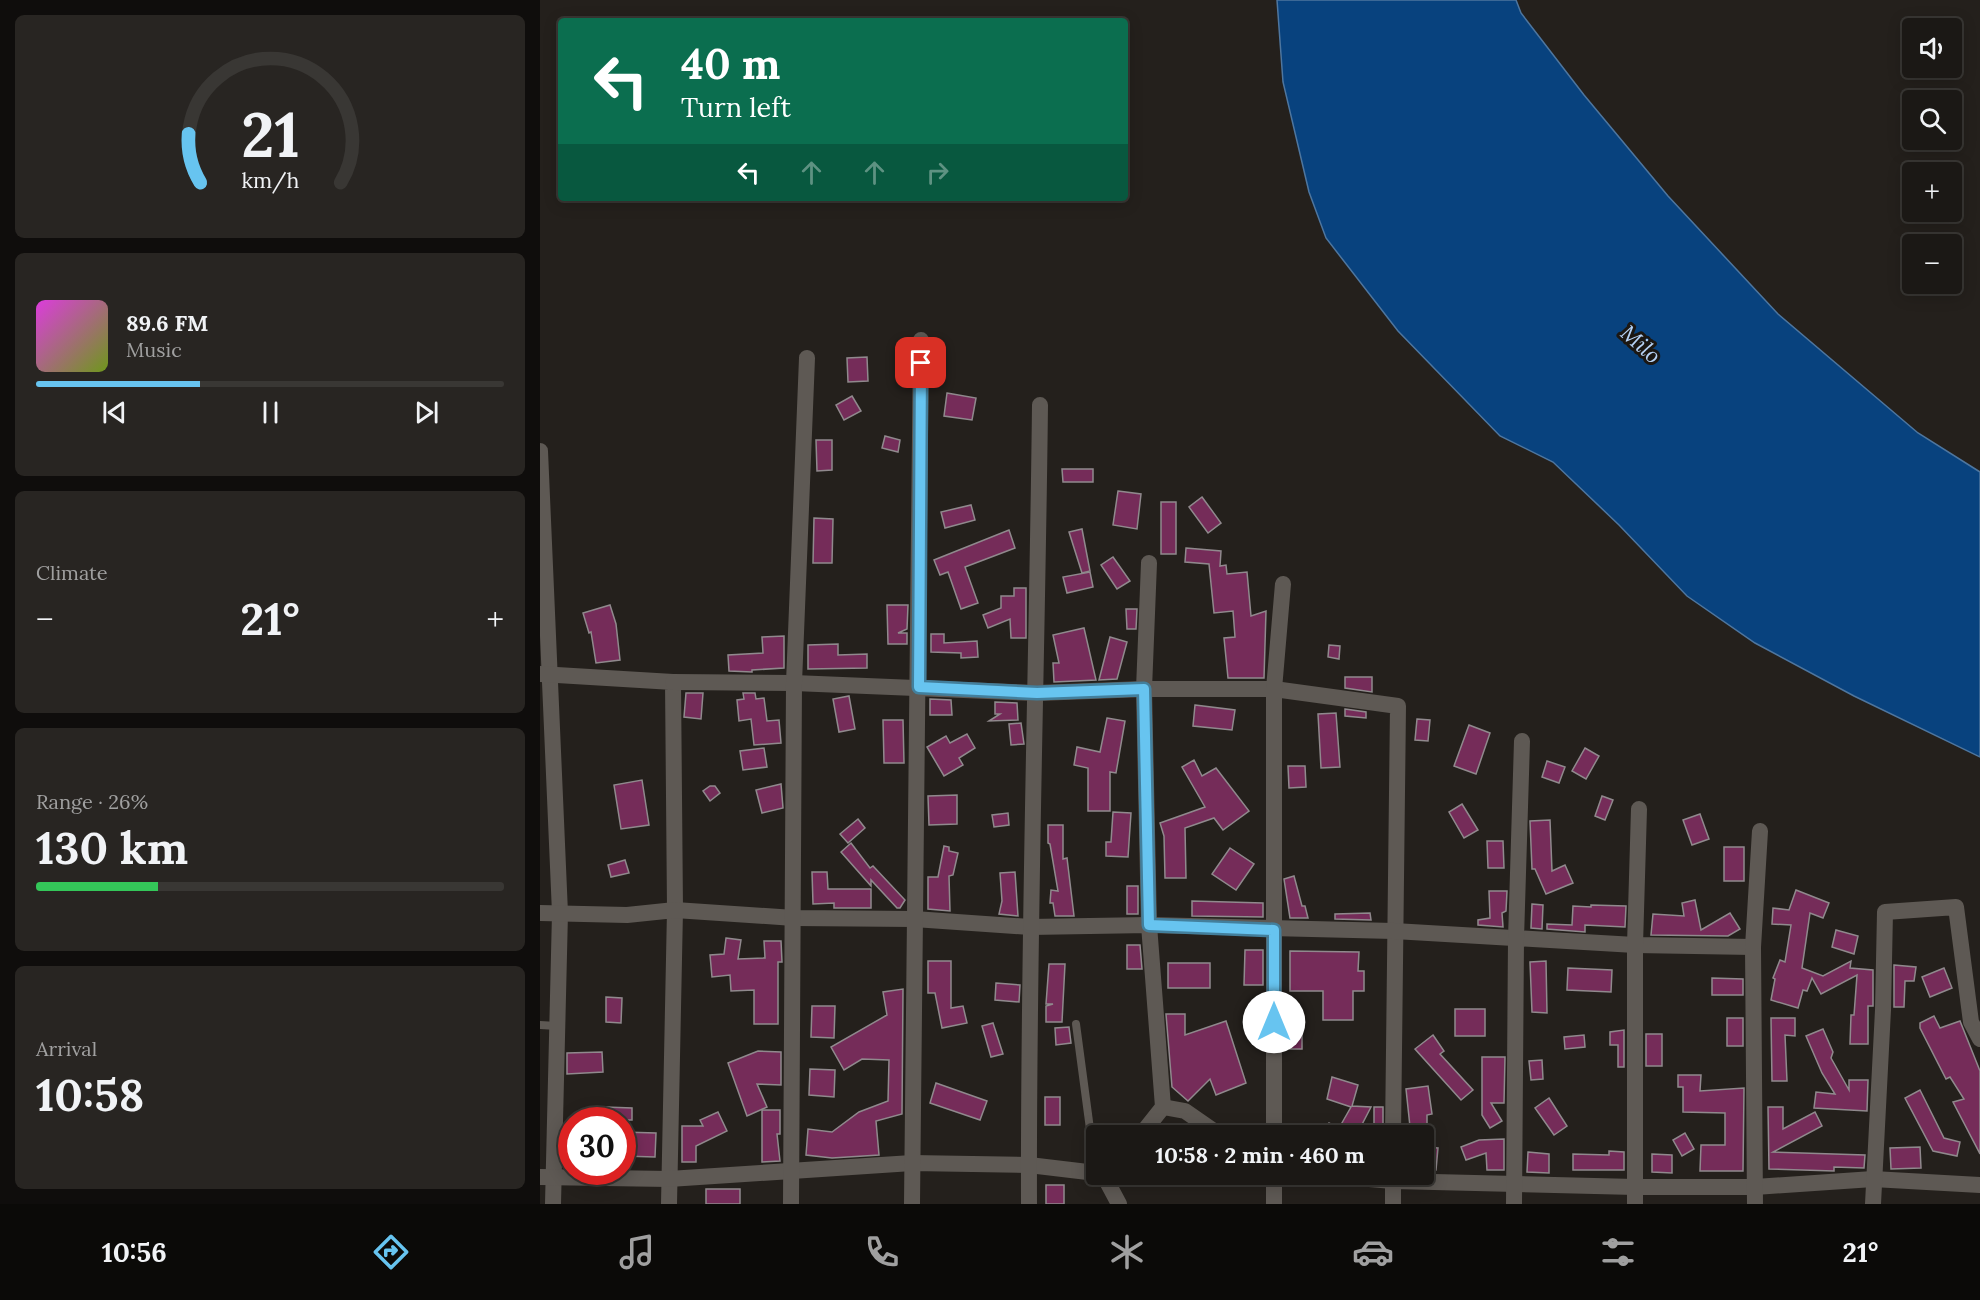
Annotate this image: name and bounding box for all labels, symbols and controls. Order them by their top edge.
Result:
map controls [1902,18,1962,294]
button: sound [1902,18,1962,78]
text: 40 m [681,37,780,91]
icon: left [582,42,660,120]
text: Turn left [681,90,791,124]
button: search [1902,90,1962,150]
text: 21 [241,95,299,175]
icon: left [732,156,765,189]
icon: ahead [795,156,828,189]
icon: ahead [858,156,891,189]
icon: right [921,156,954,189]
button: + [1902,162,1962,222]
text: km/h [241,167,299,195]
button: − [1902,234,1962,294]
text: 89.6 FM [126,309,208,337]
water label: Milo [1615,319,1667,369]
text: Music [126,337,182,362]
pin [895,337,946,388]
icon: arrive [904,346,937,379]
icon: previous [98,396,131,429]
icon: pause [254,396,287,429]
icon: next [410,396,443,429]
text: Climate [36,560,108,585]
text: 21° [240,590,300,647]
text: − [36,598,54,640]
text: + [486,598,504,640]
text: Range · 26% [36,789,148,814]
text: 130 km [36,819,188,876]
position arrow [1242,990,1306,1054]
text: Arrival [36,1036,97,1061]
text: 10:58 [36,1066,144,1123]
speed limit sign: 30 [558,1107,636,1185]
text: 10:58 · 2 min · 460 m [1155,1141,1365,1169]
icon: directions [370,1231,412,1273]
icon: music [616,1231,658,1273]
icon: phone [861,1231,903,1273]
icon: climate [1106,1231,1148,1273]
icon: car [1352,1231,1394,1273]
icon: filters [1597,1231,1639,1273]
text: 10:56 [102,1235,167,1269]
text: 21° [1843,1235,1878,1269]

